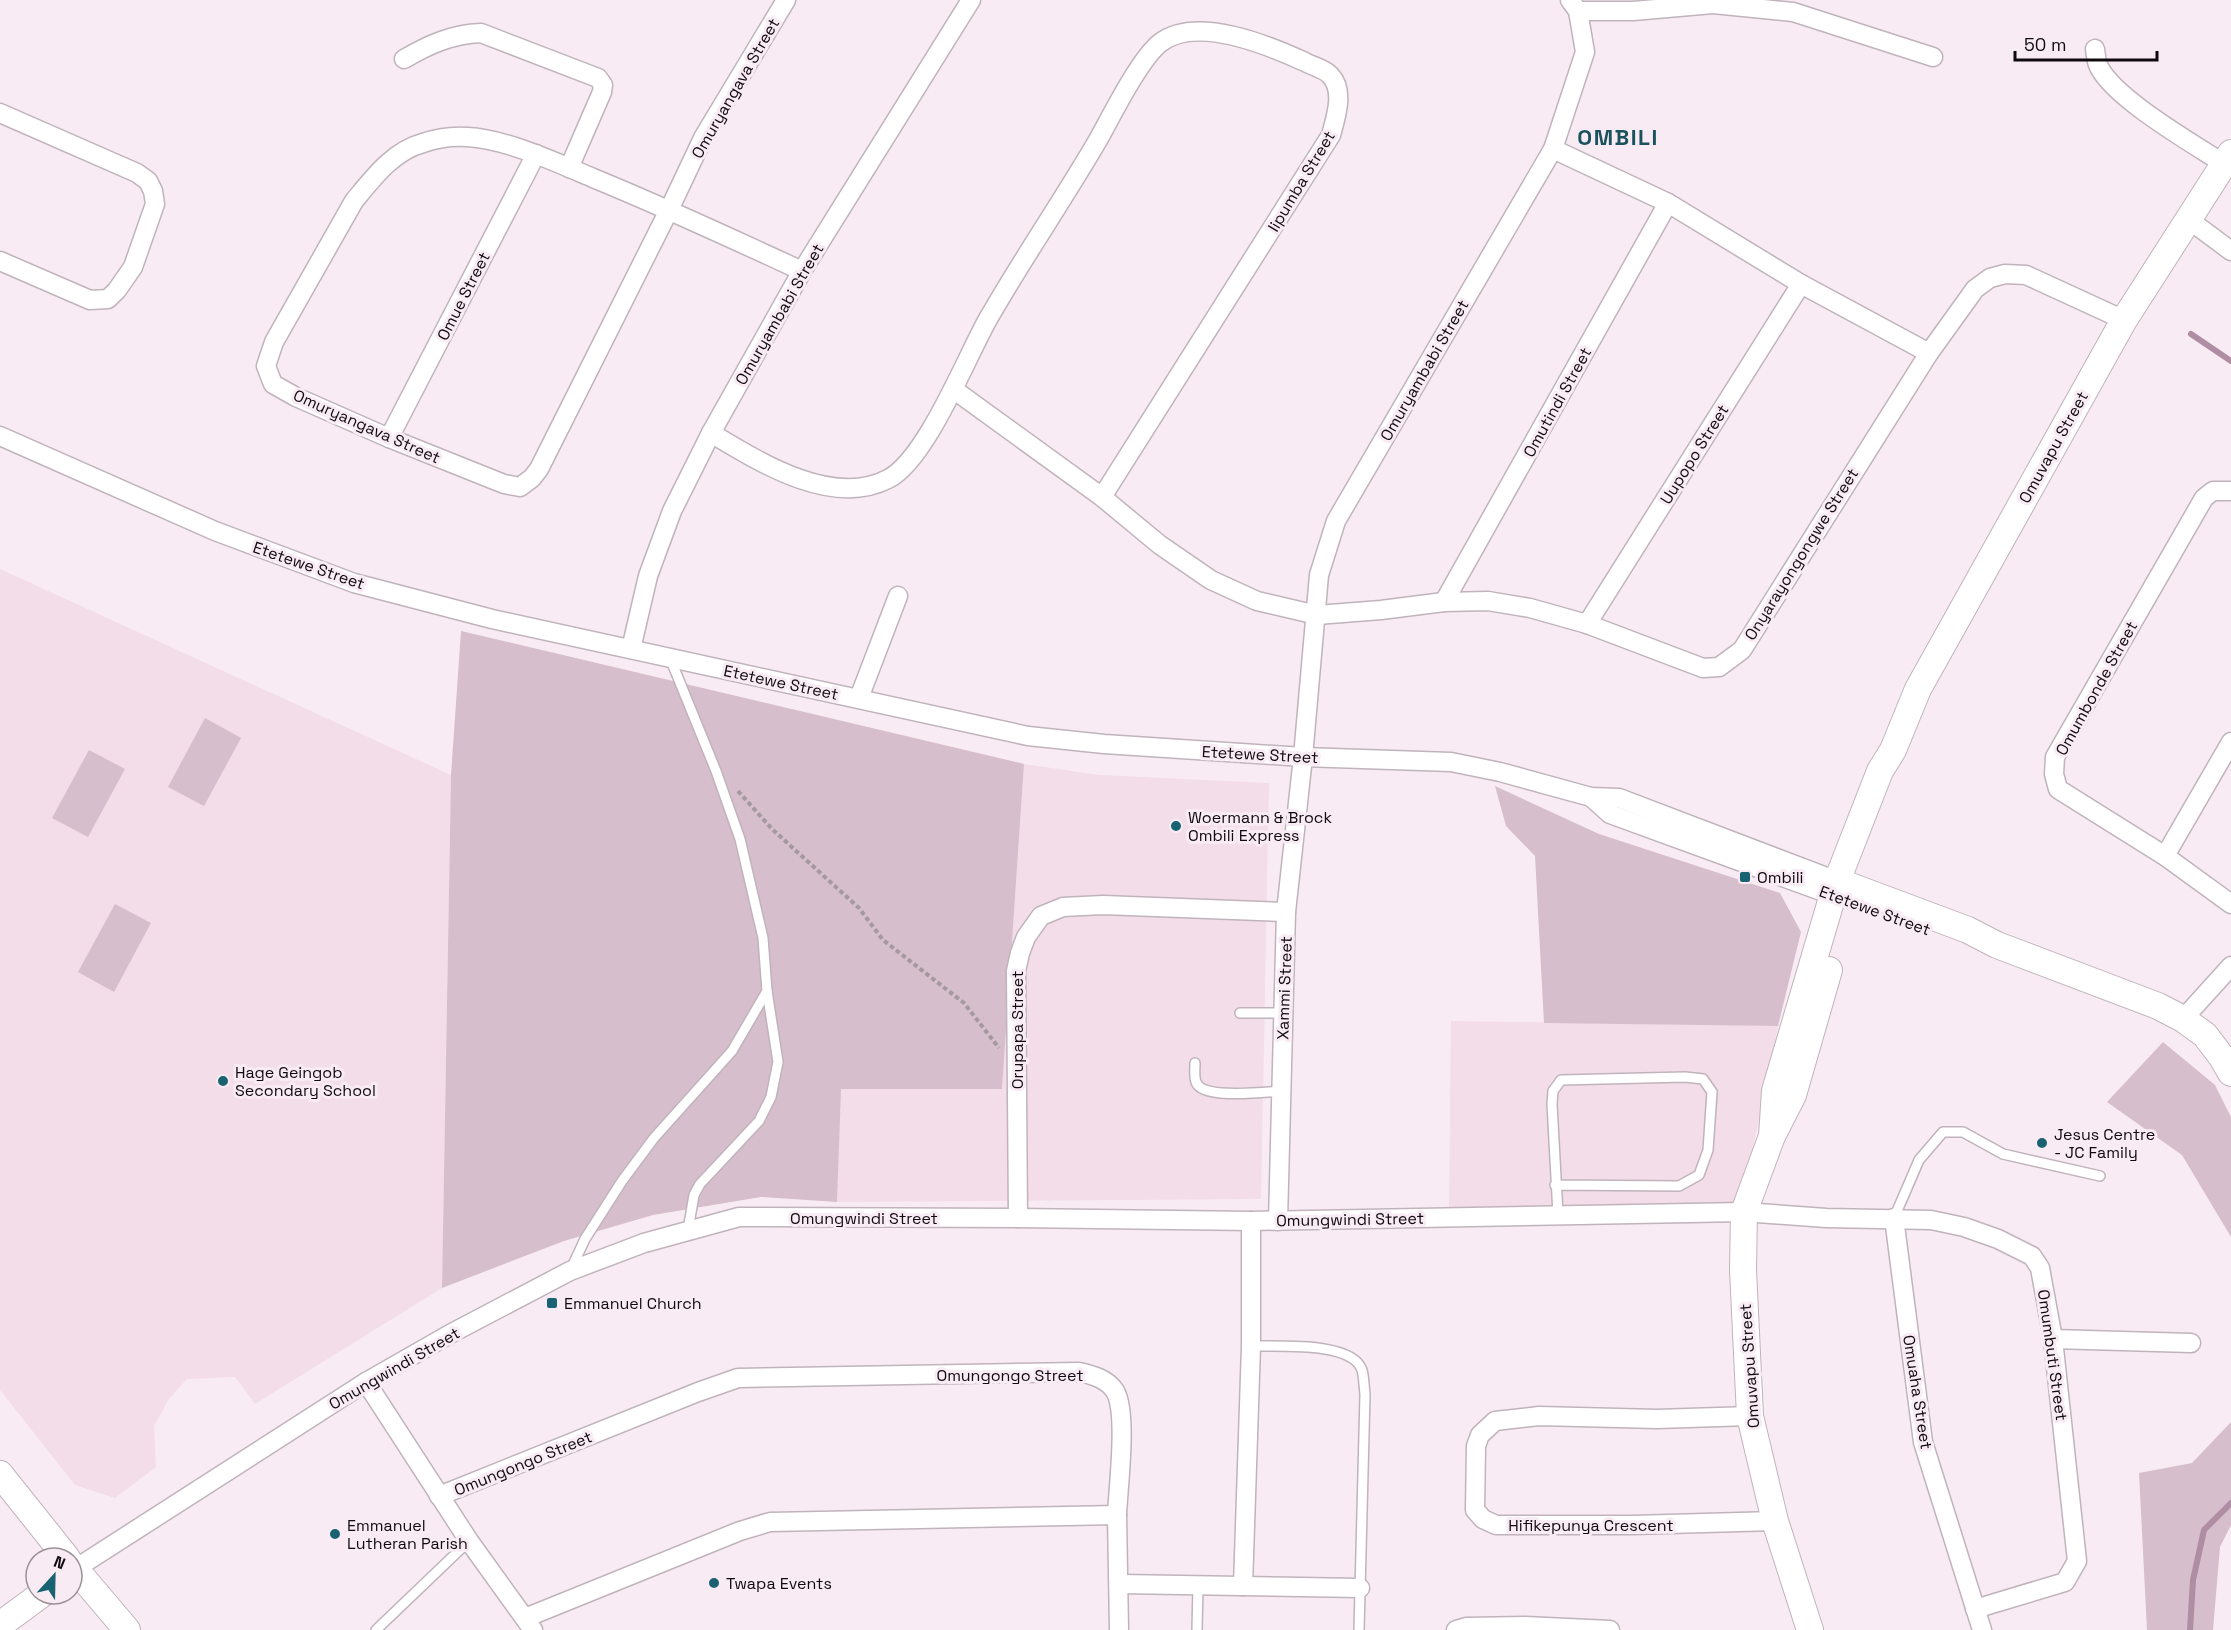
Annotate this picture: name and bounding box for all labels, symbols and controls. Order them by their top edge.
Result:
street label: Omuryangava Street [687,14,784,162]
scale bar [2015,24,2158,62]
text: 50 m [2024,33,2066,56]
district label: OMBILI [1577,123,1659,151]
street label: Iipumba Street [1263,127,1340,236]
street label: Omuryambabi Street [730,240,828,389]
street label: Omue Street [432,248,495,344]
street label: Omuryambabi Street [1375,296,1473,445]
street label: Omutindi Street [1519,344,1596,461]
street label: Omuryangava Street [290,385,444,468]
street label: Omuvapu Street [2014,388,2093,507]
street label: Uupopo Street [1655,400,1733,508]
street label: Onyarayongongwe Street [1740,464,1863,644]
street label: Etetewe Street [250,537,367,594]
street label: Omumbonde Street [2051,617,2142,759]
street label: Etetewe Street [722,660,840,705]
street label: Etetewe Street [1201,741,1319,768]
place label: Woermann & Brock Ombili Express [1188,807,1332,846]
marker: Woermann & Brock Ombili Express [1169,819,1183,833]
place label: Ombili [1757,867,1804,888]
marker: Ombili [1738,870,1752,884]
street label: Etetewe Street [1816,881,1933,940]
street label: Xammi Street [1272,936,1297,1040]
street label: Orupapa Street [1007,971,1028,1089]
place label: Hage Geingob Secondary School [235,1062,376,1101]
marker: Hage Geingob Secondary School [216,1074,230,1088]
place label: Jesus Centre - JC Family [2054,1124,2155,1163]
marker: Jesus Centre - JC Family [2035,1136,2049,1150]
street label: Omungwindi Street [790,1208,938,1229]
street label: Omungwindi Street [1276,1208,1424,1231]
street label: Omumbuti Street [2033,1288,2072,1422]
place label: Emmanuel Church [564,1293,702,1314]
marker: Emmanuel Church [545,1296,559,1310]
street label: Omuvapu Street [1735,1303,1764,1429]
street label: Omungwindi Street [325,1322,464,1415]
street label: Omuaha Street [1898,1333,1937,1451]
street label: Omungongo Street [936,1365,1084,1386]
street label: Omungongo Street [451,1426,595,1501]
place label: Emmanuel Lutheran Parish [347,1515,468,1554]
street label: Hifikepunya Crescent [1508,1515,1674,1536]
marker: Emmanuel Lutheran Parish [328,1527,342,1541]
north arrow [24,1546,84,1606]
text: N [51,1551,68,1574]
place label: Twapa Events [726,1573,832,1594]
marker: Twapa Events [707,1576,721,1590]

